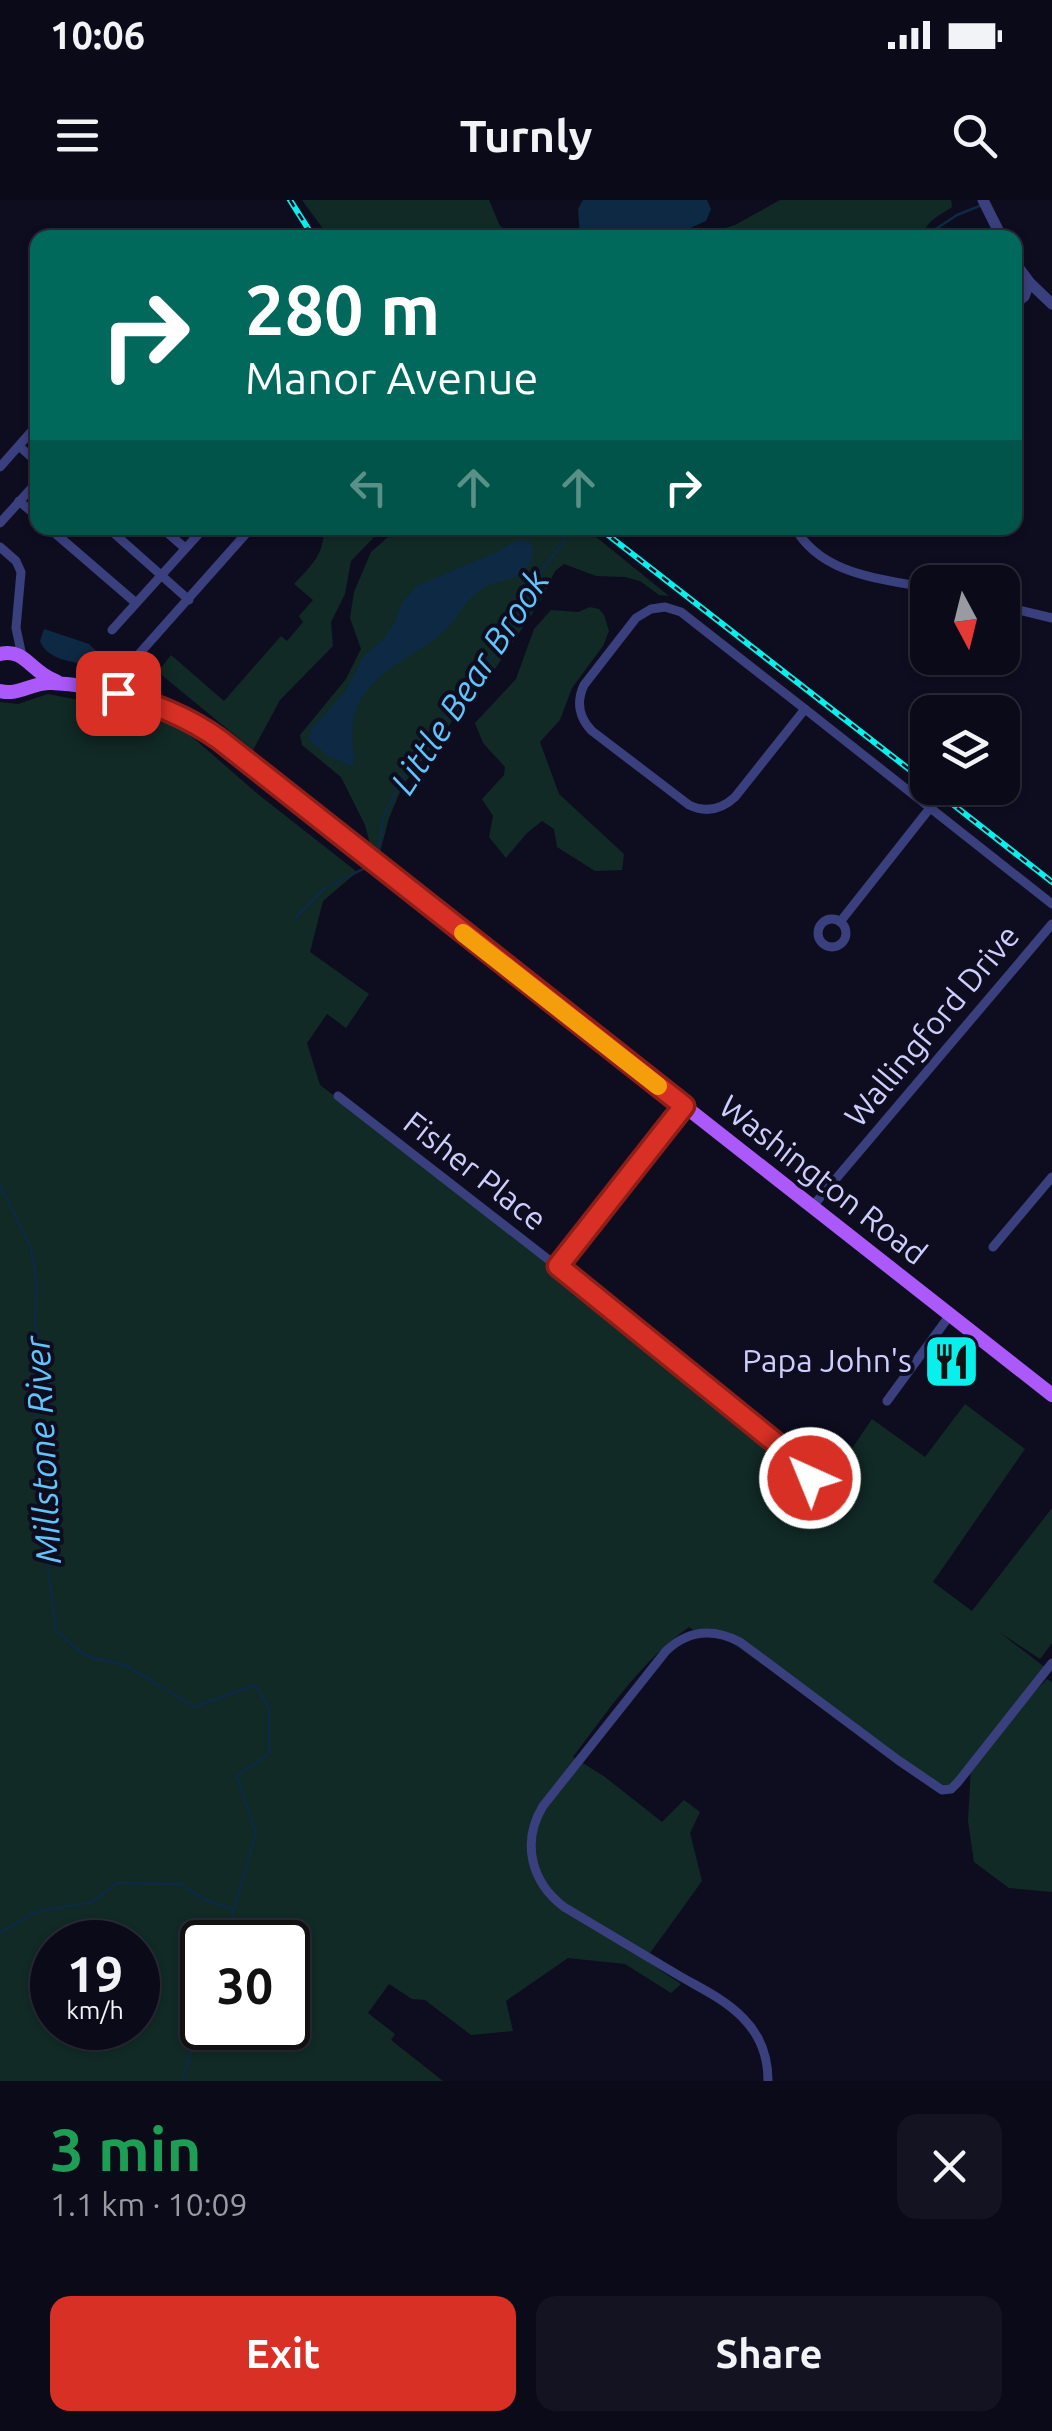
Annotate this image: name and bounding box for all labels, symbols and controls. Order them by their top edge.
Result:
text: 10:06 [50,14,145,56]
icon: menu [50,108,105,163]
icon: search [947,108,1002,163]
text: Turnly [460,110,592,161]
icon: right [80,270,210,400]
text: 280 m [245,270,440,348]
text: Manor Avenue [245,352,538,403]
icon: left [341,460,396,515]
icon: ahead [446,460,501,515]
icon: ahead [551,460,606,515]
icon: right [656,460,711,515]
water label: Little Bear Brook [382,562,557,801]
north arrow [910,565,1020,675]
map controls [910,565,1020,805]
pin [76,651,161,736]
icon: arrive [91,666,146,721]
button: layers [910,695,1020,805]
street label: Wallingford Drive [837,918,1026,1133]
street label: Washington Road [713,1087,934,1271]
street label: Fisher Place [397,1104,554,1237]
restaurant icon: Papa John's [921,1331,981,1391]
water label: Millstone River [16,1333,68,1565]
place label: Papa John's [742,1342,912,1378]
position arrow [758,1426,862,1530]
speed limit sign: 30 [180,1920,310,2050]
text: 19 [67,1945,123,2001]
text: km/h [66,1996,124,2024]
button: close [897,2114,1002,2219]
text: 3 min [50,2115,202,2182]
text: 1.1 km · 10:09 [50,2186,248,2222]
button: Exit [50,2296,516,2411]
button: Share [536,2296,1002,2411]

